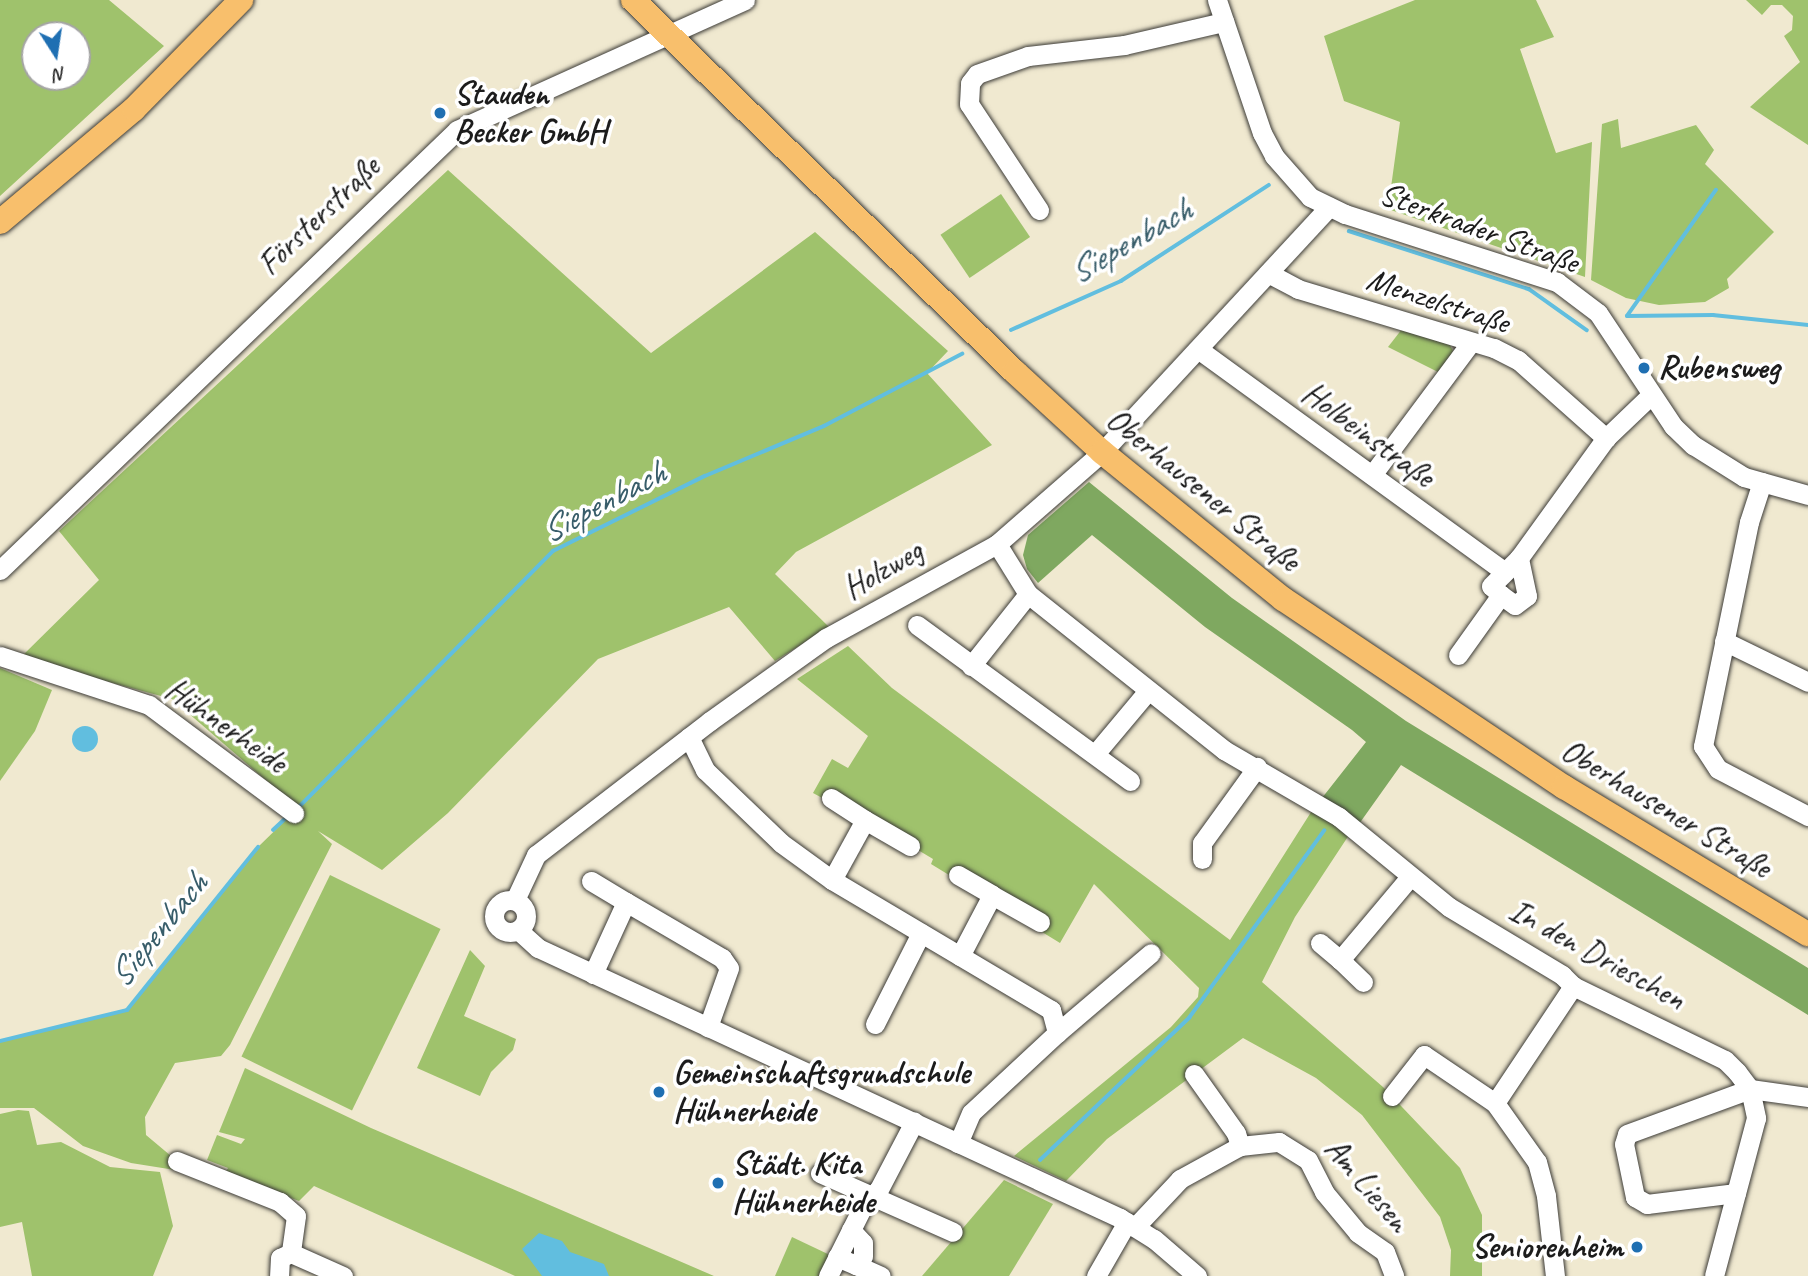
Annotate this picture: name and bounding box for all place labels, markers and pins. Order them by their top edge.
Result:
place label: Stauden Becker GmbH [454,74,606,152]
marker: Stauden Becker GmbH [432,105,448,121]
place label: Rubensweg [1658,348,1779,388]
marker: Rubensweg [1636,360,1652,376]
place label: Gemeinschaftsgrundschule Hühnerheide [673,1053,969,1131]
marker: Gemeinschaftsgrundschule Hühnerheide [651,1084,667,1100]
place label: Städt. Kita Hühnerheide [732,1144,874,1222]
marker: Städt. Kita Hühnerheide [710,1175,726,1191]
place label: Seniorenheim [1471,1227,1623,1267]
marker: Seniorenheim [1629,1239,1645,1255]

